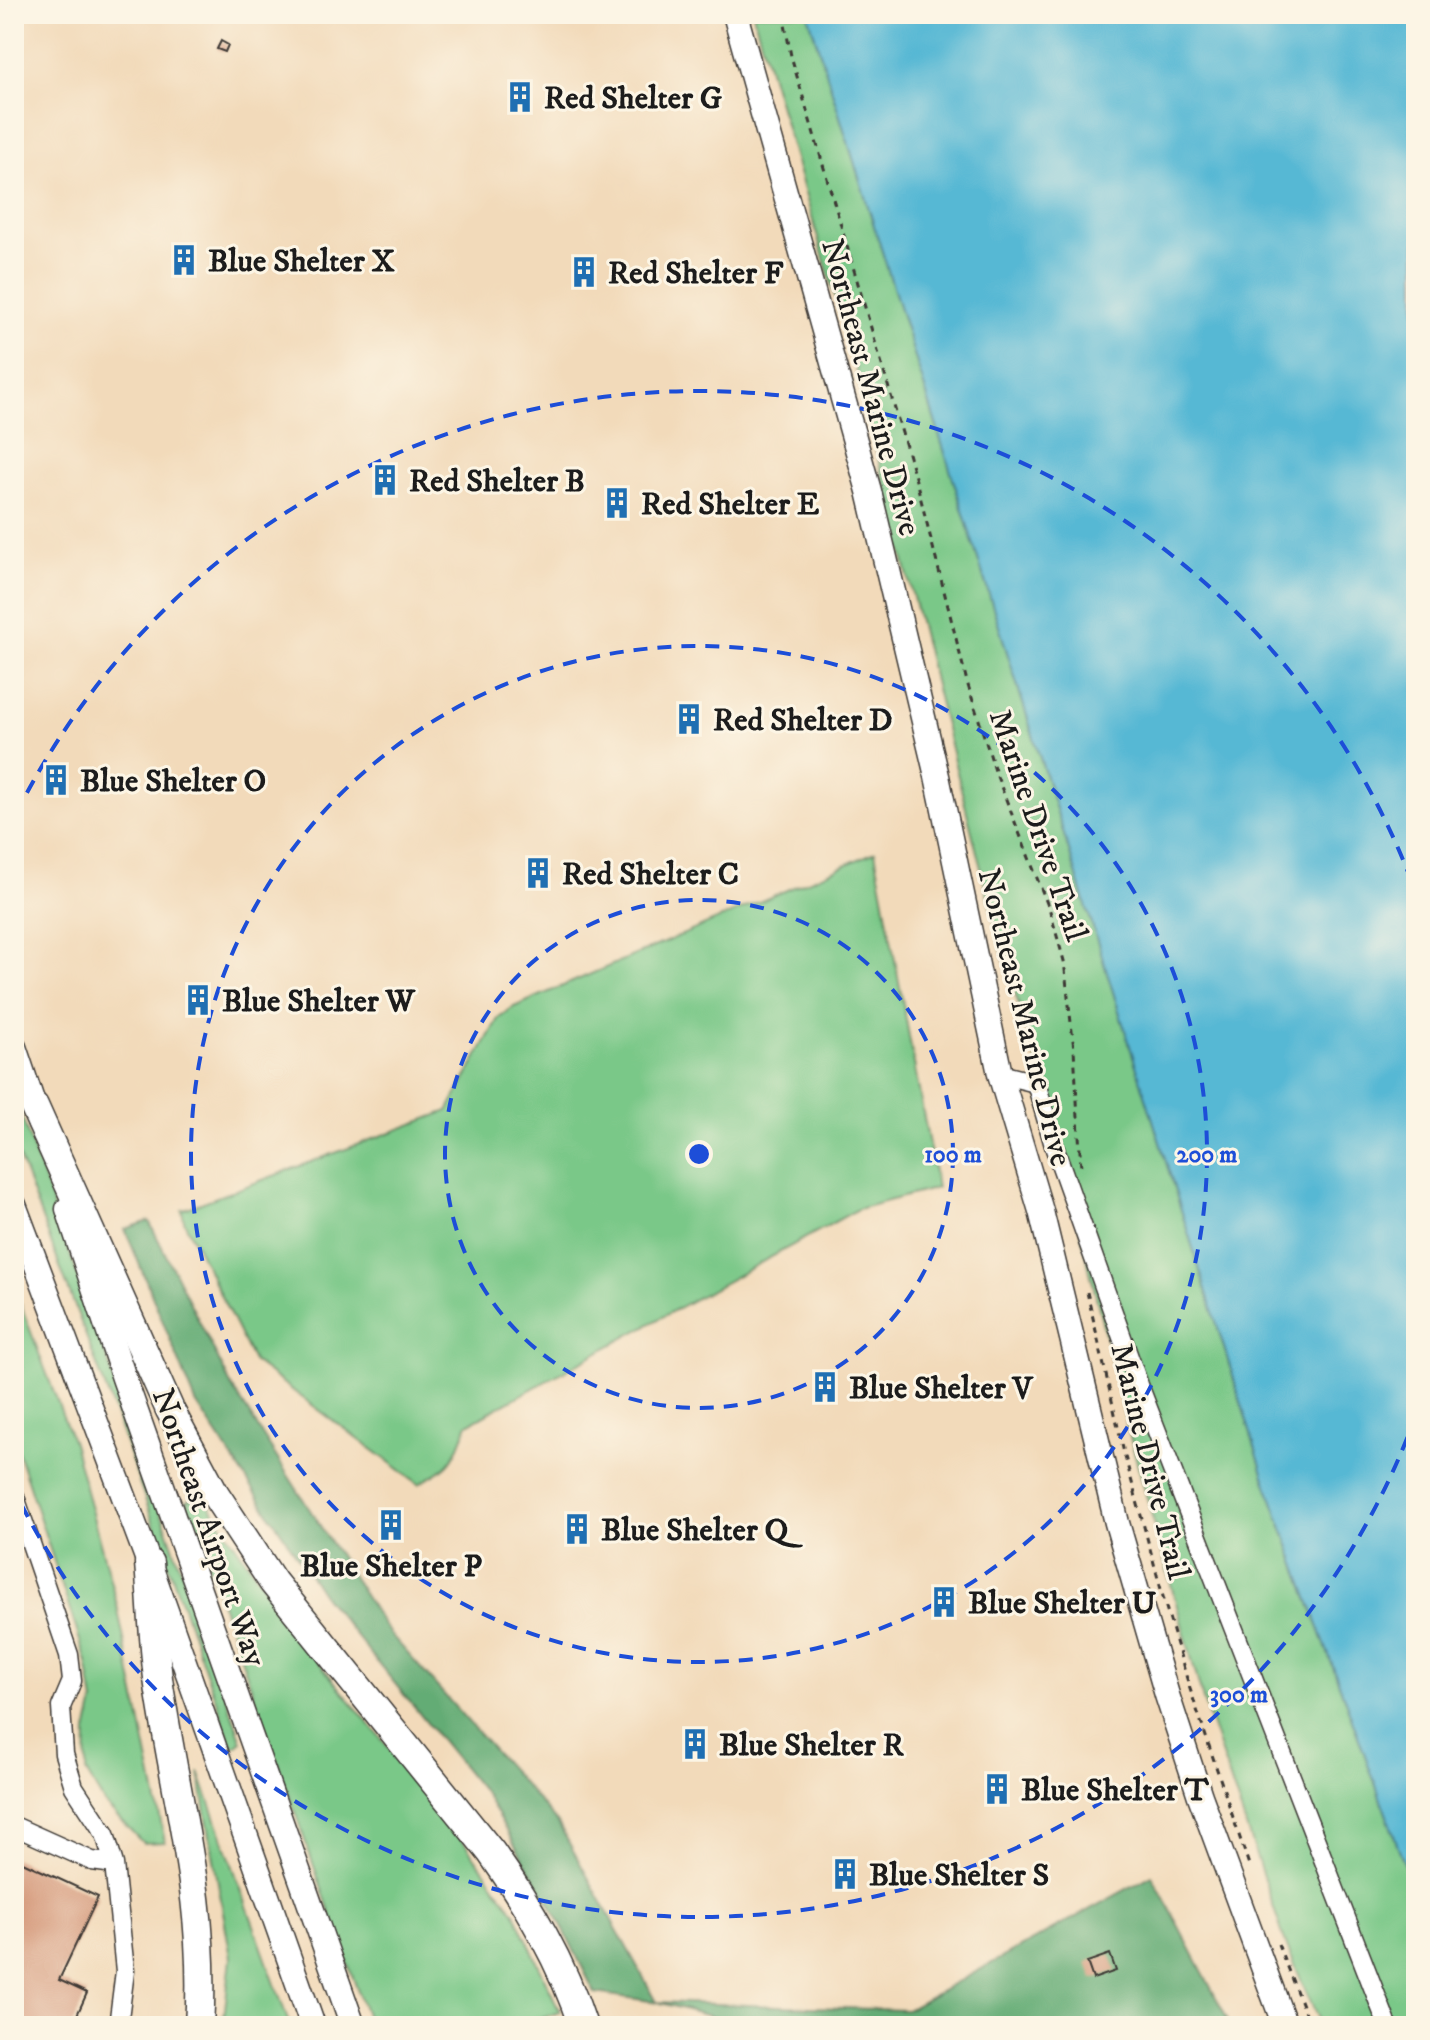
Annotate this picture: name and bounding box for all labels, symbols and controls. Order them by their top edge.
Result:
place label: Red Shelter G [544,79,723,119]
building icon: Red Shelter G [503,80,537,114]
street label: Northeast Marine Drive [811,235,929,540]
place label: Blue Shelter X [208,242,396,282]
building icon: Blue Shelter X [167,243,201,277]
place label: Red Shelter F [608,254,784,294]
building icon: Red Shelter F [567,255,601,289]
place label: Red Shelter B [409,462,585,502]
building icon: Red Shelter B [368,463,402,497]
place label: Red Shelter E [641,485,820,525]
building icon: Red Shelter E [600,486,634,520]
place label: Red Shelter D [713,701,893,741]
building icon: Red Shelter D [672,702,706,736]
street label: Marine Drive Trail [979,705,1096,947]
place label: Blue Shelter O [80,762,266,802]
building icon: Blue Shelter O [39,763,73,797]
place label: Red Shelter C [562,855,739,895]
building icon: Red Shelter C [521,856,555,890]
street label: Northeast Marine Drive [968,864,1080,1171]
place label: Blue Shelter W [222,982,417,1022]
building icon: Blue Shelter W [181,983,215,1017]
centre of rings [685,1140,713,1168]
text: 100 m [924,1140,982,1170]
text: 200 m [1177,1140,1237,1170]
street label: Marine Drive Trail [1100,1339,1198,1584]
place label: Blue Shelter V [849,1369,1035,1409]
building icon: Blue Shelter V [808,1370,842,1404]
street label: Northeast Airport Way [142,1383,275,1673]
building icon: Blue Shelter P [374,1508,408,1542]
place label: Blue Shelter Q [601,1511,804,1551]
building icon: Blue Shelter Q [560,1512,594,1546]
place label: Blue Shelter P [300,1547,483,1587]
place label: Blue Shelter U [968,1584,1157,1624]
building icon: Blue Shelter U [927,1585,961,1619]
text: 300 m [1210,1680,1268,1710]
place label: Blue Shelter R [719,1726,905,1766]
building icon: Blue Shelter R [678,1727,712,1761]
place label: Blue Shelter T [1021,1771,1210,1811]
building icon: Blue Shelter T [980,1772,1014,1806]
place label: Blue Shelter S [869,1856,1049,1896]
building icon: Blue Shelter S [828,1857,862,1891]

